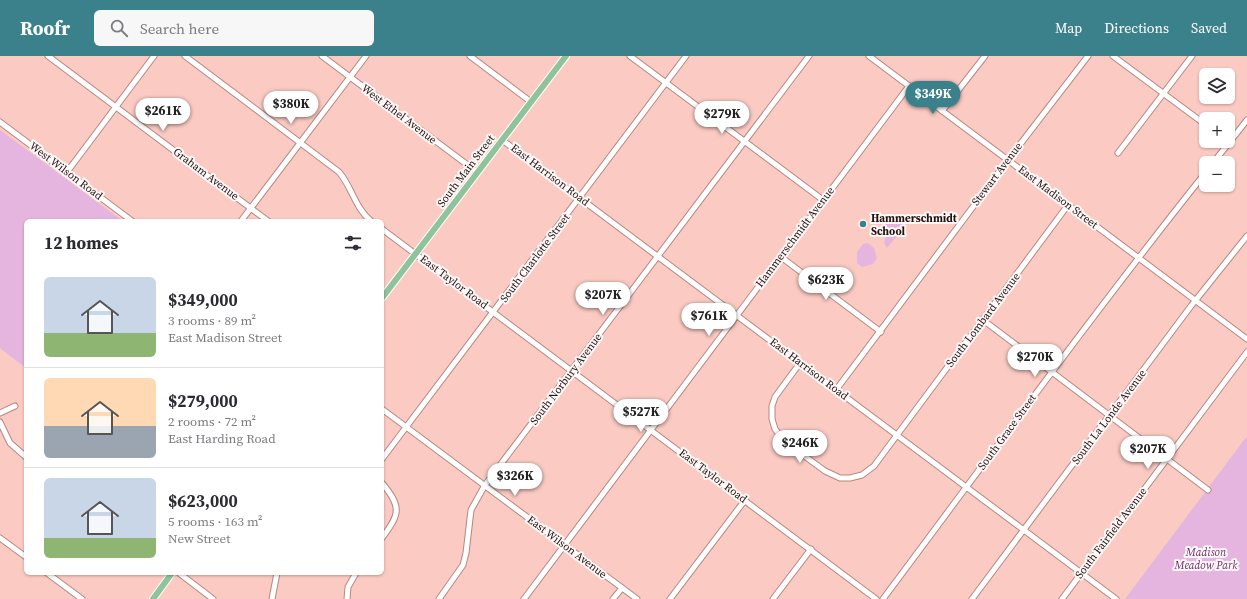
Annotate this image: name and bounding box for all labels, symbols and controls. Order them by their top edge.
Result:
search box [94,10,374,46]
text: Roofr [20,15,70,41]
icon: search [108,17,130,39]
text: Search here [140,18,219,39]
text: Map [1055,18,1082,38]
text: Directions [1104,18,1169,38]
text: Saved [1191,18,1227,38]
map controls [1199,68,1235,192]
button: layers [1199,68,1235,104]
street label: West Ethel Avenue [358,81,440,147]
pin: $349K [905,81,961,115]
text: $349K [914,85,952,102]
pin: $380K [263,91,319,125]
text: $380K [272,95,310,112]
pin: $261K [135,98,191,132]
pin: $279K [694,101,750,135]
text: $261K [144,102,182,119]
text: $279K [703,105,741,122]
button: + [1199,112,1235,148]
street label: South Main Street [434,131,498,210]
street label: West Wilson Road [26,139,106,204]
street label: Stewart Avenue [968,139,1026,209]
street label: East Harrison Road [508,141,593,210]
street label: Graham Avenue [170,144,242,204]
button: − [1199,156,1235,192]
street label: East Madison Street [1015,162,1101,232]
street label: Hammerschmidt Avenue [752,183,838,290]
street label: South Charlotte Street [497,210,574,305]
place label: Hammerschmidt School [871,211,958,239]
marker: Hammerschmidt School [858,219,868,229]
text: 12 homes [44,231,118,255]
icon: filters [342,232,364,254]
street label: East Taylor Road [417,251,492,313]
pin: $623K [798,267,854,301]
street label: South Lombard Avenue [943,269,1024,370]
text: $623K [807,271,845,288]
pin: $207K [575,282,631,316]
text: $207K [584,286,622,303]
text: $349,000 [168,288,238,312]
icon: home [76,293,124,341]
pin: $761K [681,303,737,337]
text: $761K [690,307,728,324]
text: 3 rooms · 89 m² [168,312,256,329]
text: East Madison Street [168,329,282,346]
street label: South Norbury Avenue [527,330,606,428]
street label: East Harrison Road [767,335,852,404]
pin: $270K [1007,344,1063,378]
text: $270K [1016,348,1054,365]
street label: South La Londe Avenue [1068,366,1150,468]
text: $279,000 [168,389,238,413]
street label: South Grace Street [974,391,1040,473]
icon: home [76,394,124,442]
pin: $527K [613,399,669,433]
text: $527K [622,403,660,420]
text: 2 rooms · 72 m² [168,413,256,430]
text: East Harding Road [168,430,276,447]
pin: $246K [772,430,828,464]
text: $246K [781,434,819,451]
pin: $207K [1120,436,1176,470]
text: $207K [1129,440,1167,457]
street label: East Taylor Road [676,445,751,507]
pin: $326K [487,463,543,497]
text: $326K [496,467,534,484]
street label: South Fairfield Avenue [1072,484,1150,582]
text: $623,000 [168,489,238,513]
icon: home [76,494,124,542]
street label: East Wilson Avenue [524,512,610,582]
text: 5 rooms · 163 m² [168,513,263,530]
text: New Street [168,530,230,547]
park label: Madison Meadow Park [1174,545,1238,573]

